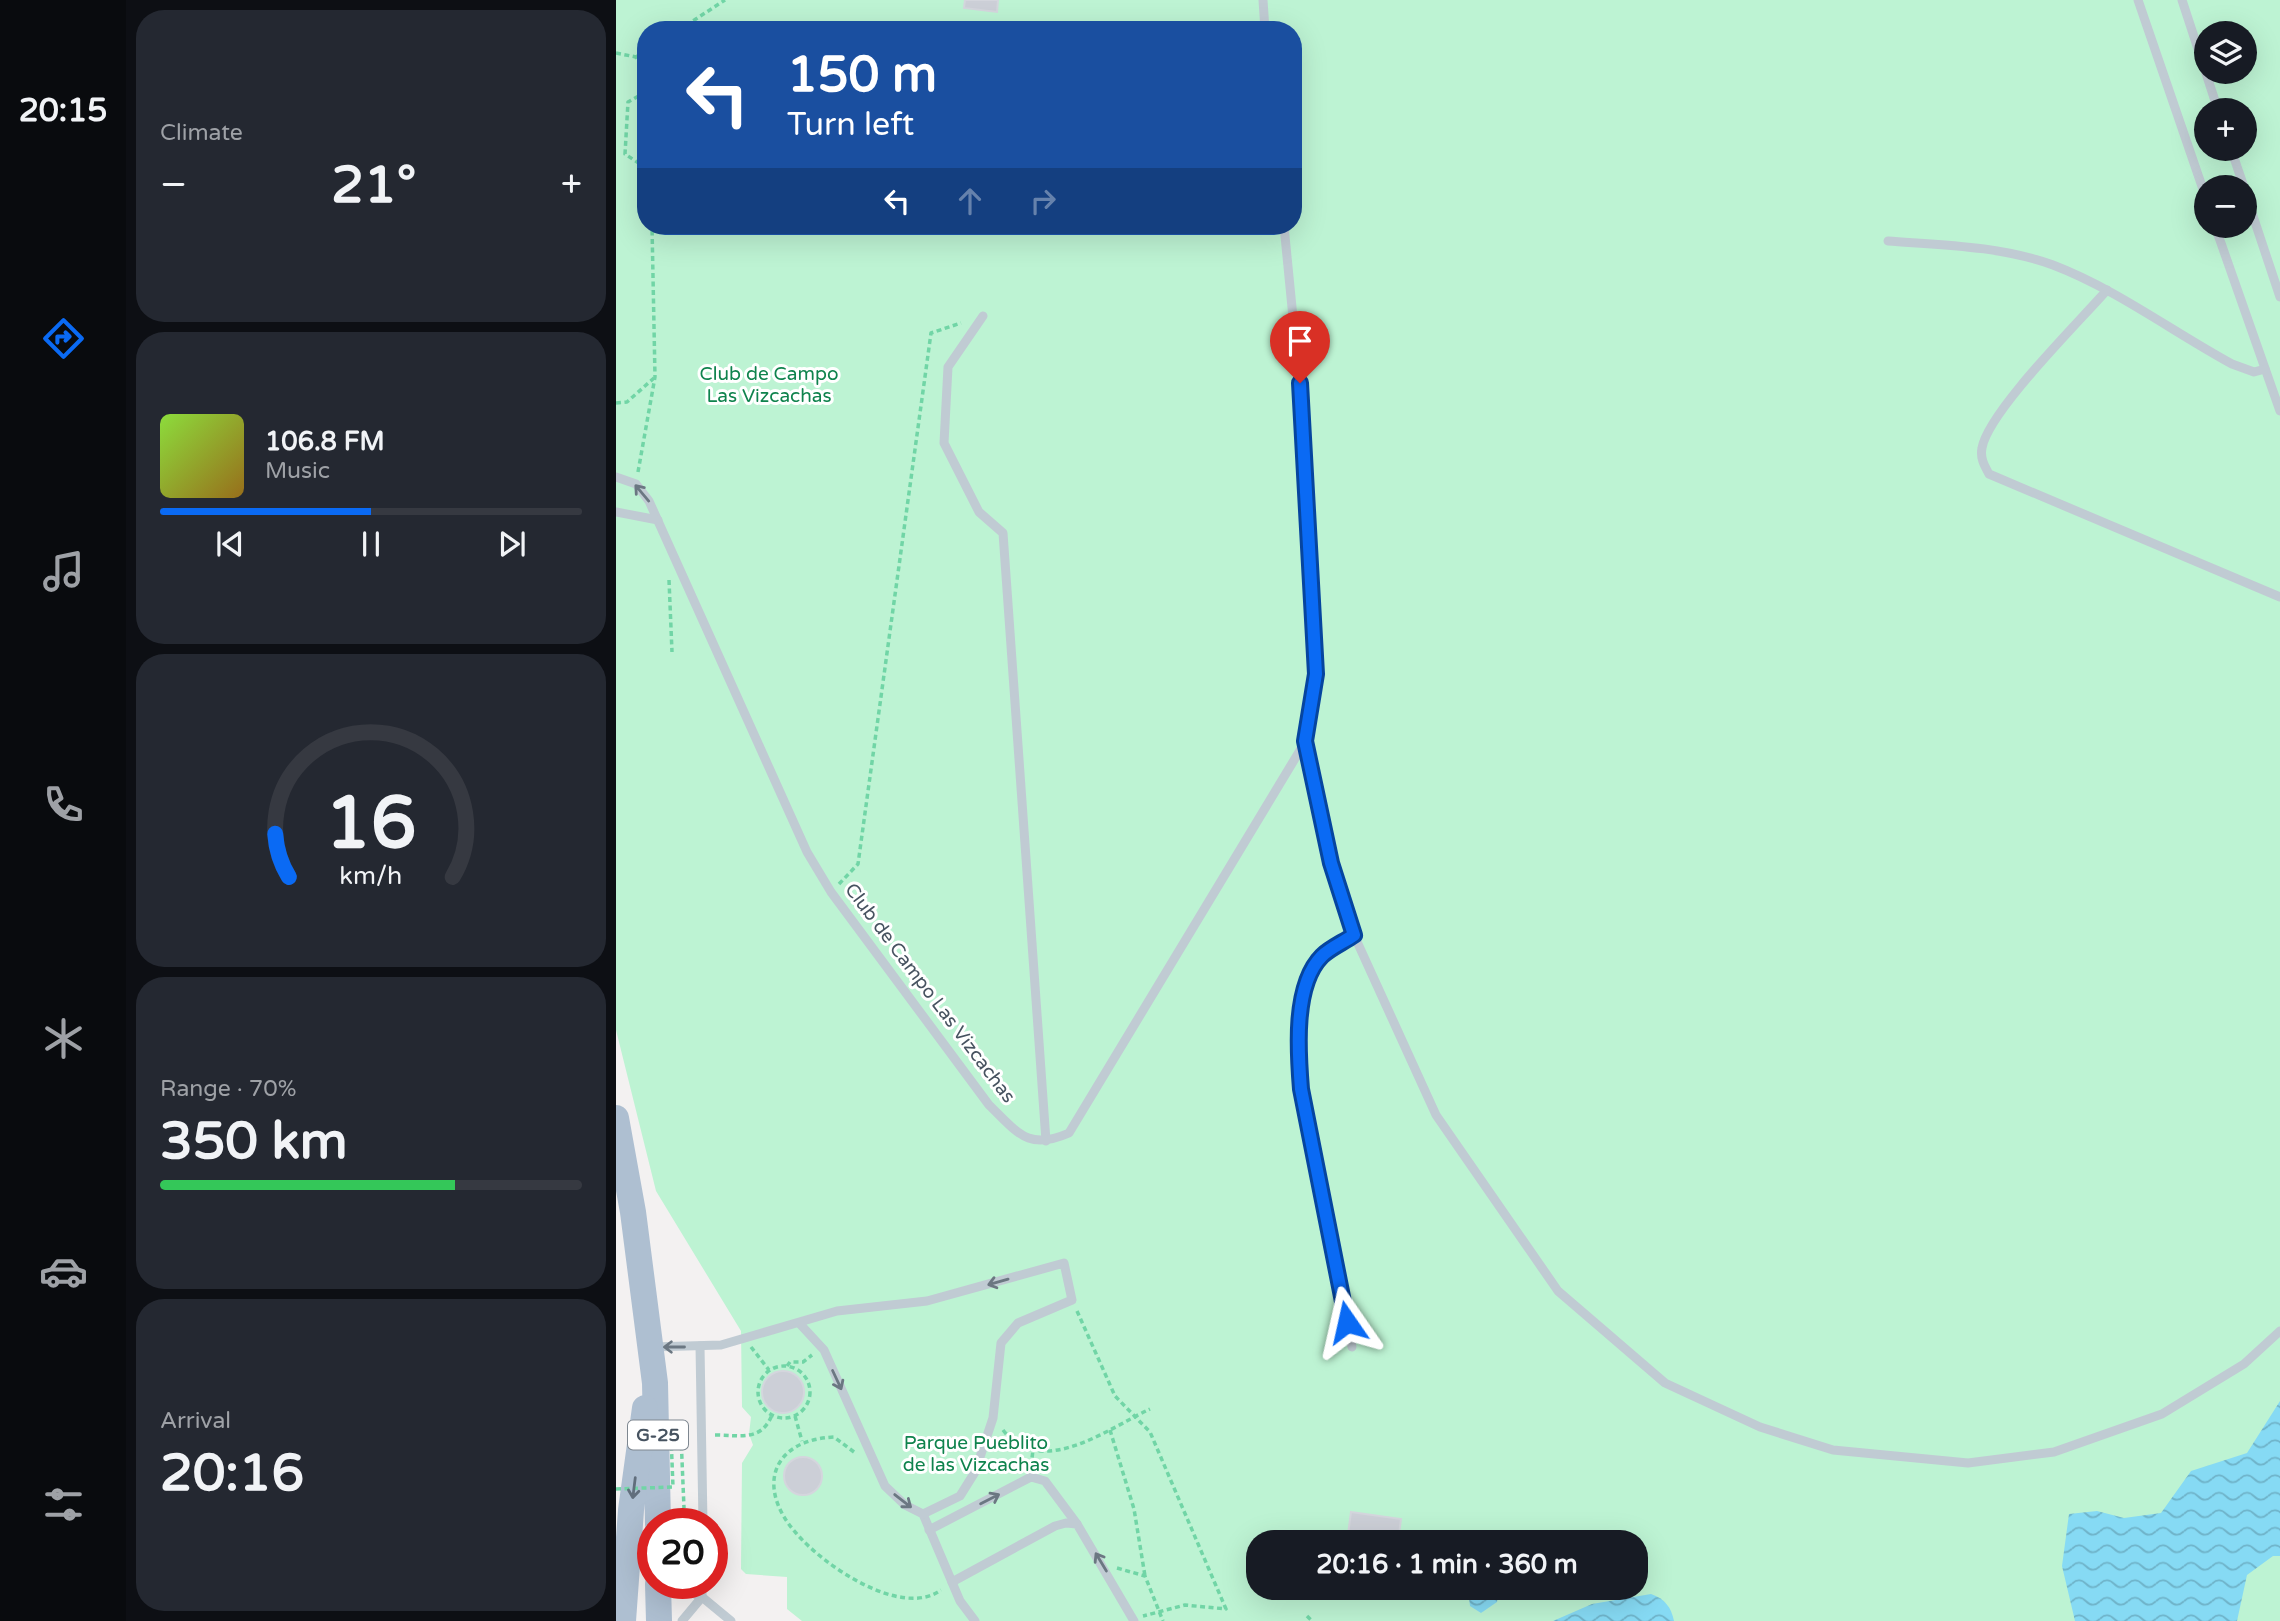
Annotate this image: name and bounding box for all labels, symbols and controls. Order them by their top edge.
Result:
map controls [2194,21,2257,238]
button: layers [2194,21,2257,84]
text: 150 m [787,46,937,105]
icon: left [672,49,763,140]
text: 20:15 [19,92,107,130]
button: + [2194,98,2257,161]
text: Turn left [787,106,914,144]
text: Climate [160,119,243,147]
text: 21° [331,154,416,217]
text: − [160,162,187,208]
text: + [561,162,582,208]
button: − [2194,175,2257,238]
icon: left [878,182,916,220]
icon: ahead [951,182,989,220]
icon: right [1024,182,1062,220]
pin [1270,311,1330,383]
icon: directions [39,314,88,363]
icon: arrive [1281,322,1319,360]
park label: Club de Campo Las Vizcachas [700,363,839,407]
text: 106.8 FM [265,426,385,457]
text: Music [265,457,330,485]
one-way arrow [634,484,650,502]
icon: previous [211,525,249,563]
icon: pause [352,525,390,563]
icon: next [493,525,531,563]
icon: music [39,547,88,596]
icon: phone [39,780,88,829]
text: 16 [325,780,417,868]
text: km/h [340,860,402,890]
street label: Club de Campo Las Vizcachas [840,879,1020,1107]
icon: climate [39,1014,88,1063]
text: Range · 70% [160,1075,296,1103]
text: 350 km [160,1110,348,1173]
icon: car [39,1247,88,1296]
one-way arrow [987,1276,1009,1289]
position arrow [1310,1285,1384,1359]
one-way arrow [663,1340,686,1353]
one-way arrow [832,1369,845,1390]
text: Arrival [160,1407,231,1435]
road number: G-25 [628,1420,688,1450]
park label: Parque Pueblito de las Vizcachas [903,1432,1049,1476]
text: 20:16 [160,1442,304,1505]
one-way arrow [627,1476,640,1498]
icon: filters [39,1480,88,1529]
one-way arrow [979,1491,1000,1505]
one-way arrow [893,1494,911,1509]
speed limit sign: 20 [637,1508,728,1599]
text: 20:16 · 1 min · 360 m [1316,1549,1578,1580]
one-way arrow [1093,1552,1107,1572]

